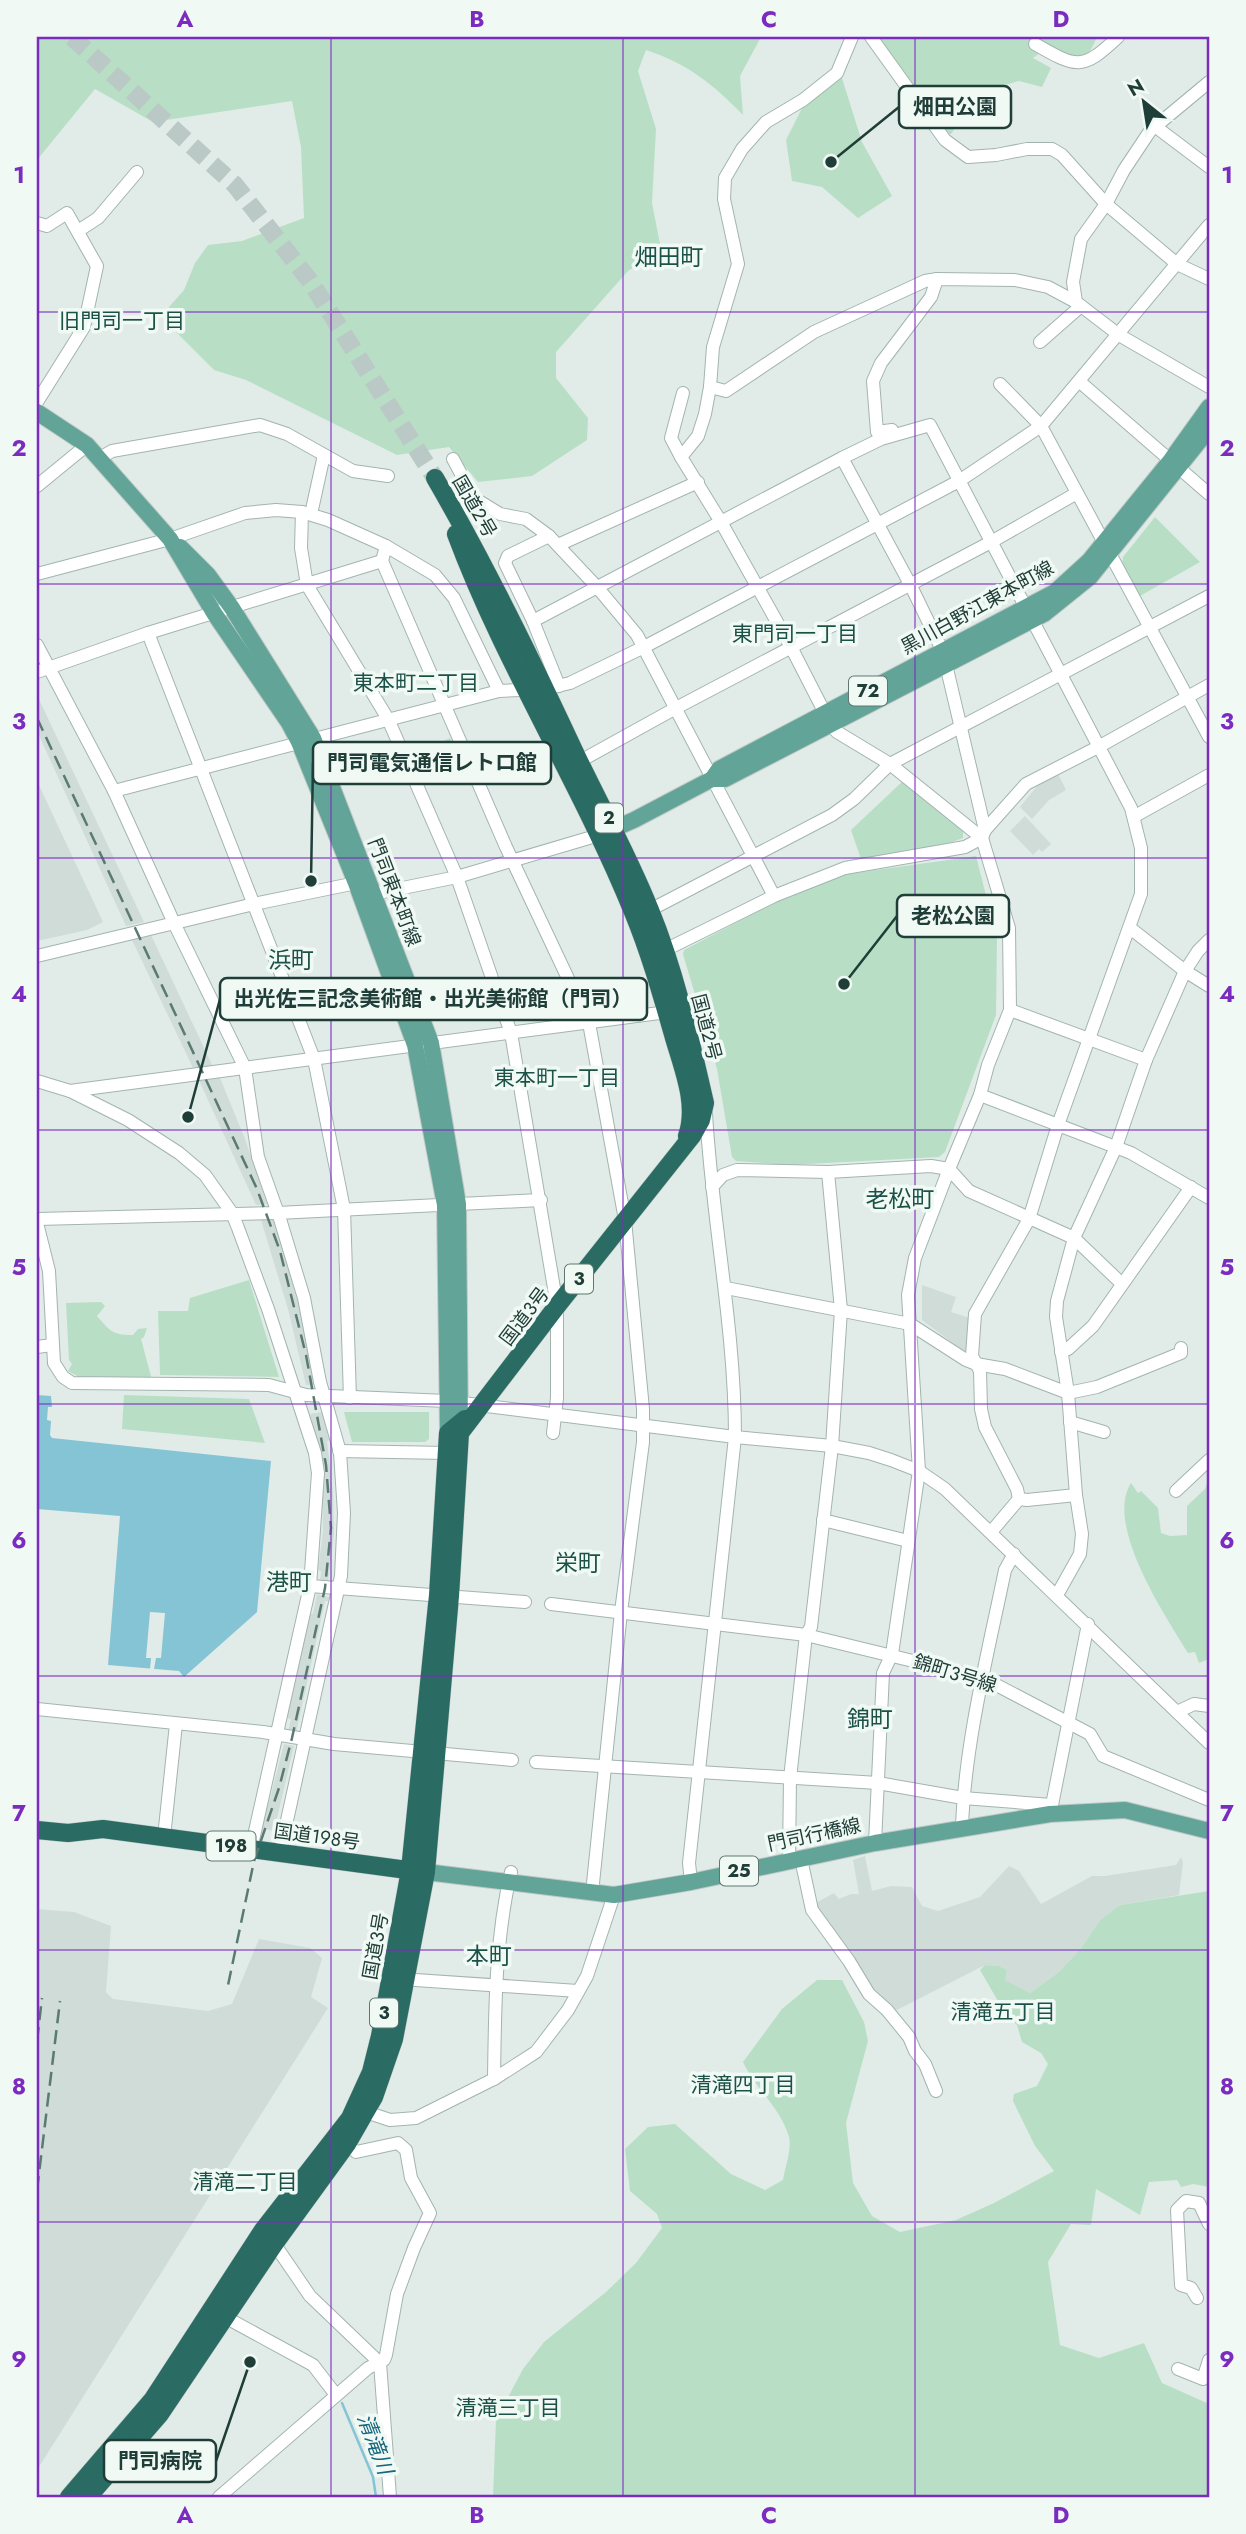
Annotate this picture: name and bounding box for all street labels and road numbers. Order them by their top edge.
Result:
street label: 国道2号 [446,470,503,542]
street label: 黒川白野江東本町線 [896,554,1059,661]
road number: 72 [849,676,887,706]
road number: 2 [595,804,623,832]
street label: 門司東本町線 [362,834,428,950]
street label: 国道2号 [685,991,728,1063]
road number: 3 [565,1264,593,1294]
street label: 国道3号 [493,1281,555,1351]
street label: 錦町3号線 [910,1648,1000,1699]
street label: 門司行橋線 [765,1811,863,1858]
street label: 国道198号 [272,1817,362,1856]
road number: 198 [206,1832,256,1860]
road number: 25 [720,1856,758,1885]
street label: 国道3号 [356,1911,395,1982]
road number: 3 [370,1998,398,2027]

